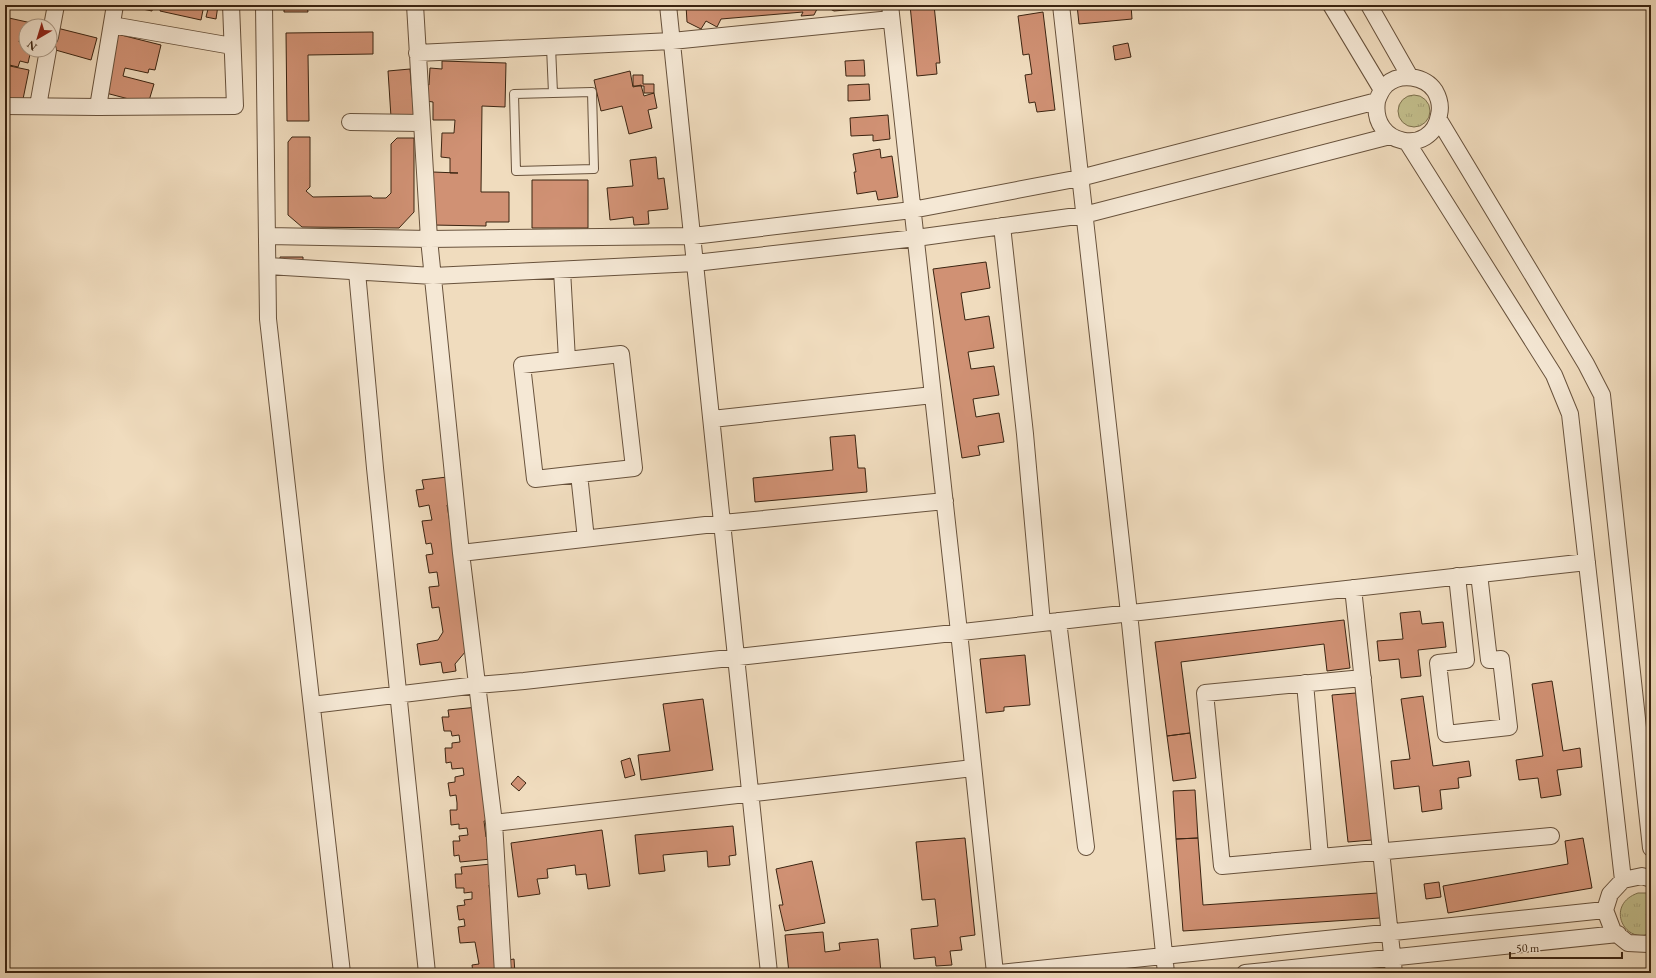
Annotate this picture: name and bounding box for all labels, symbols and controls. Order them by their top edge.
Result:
north arrow [18,18,58,58]
text: N [24,38,40,54]
scale bar [1510,934,1622,960]
text: 50 m [1516,940,1540,956]

